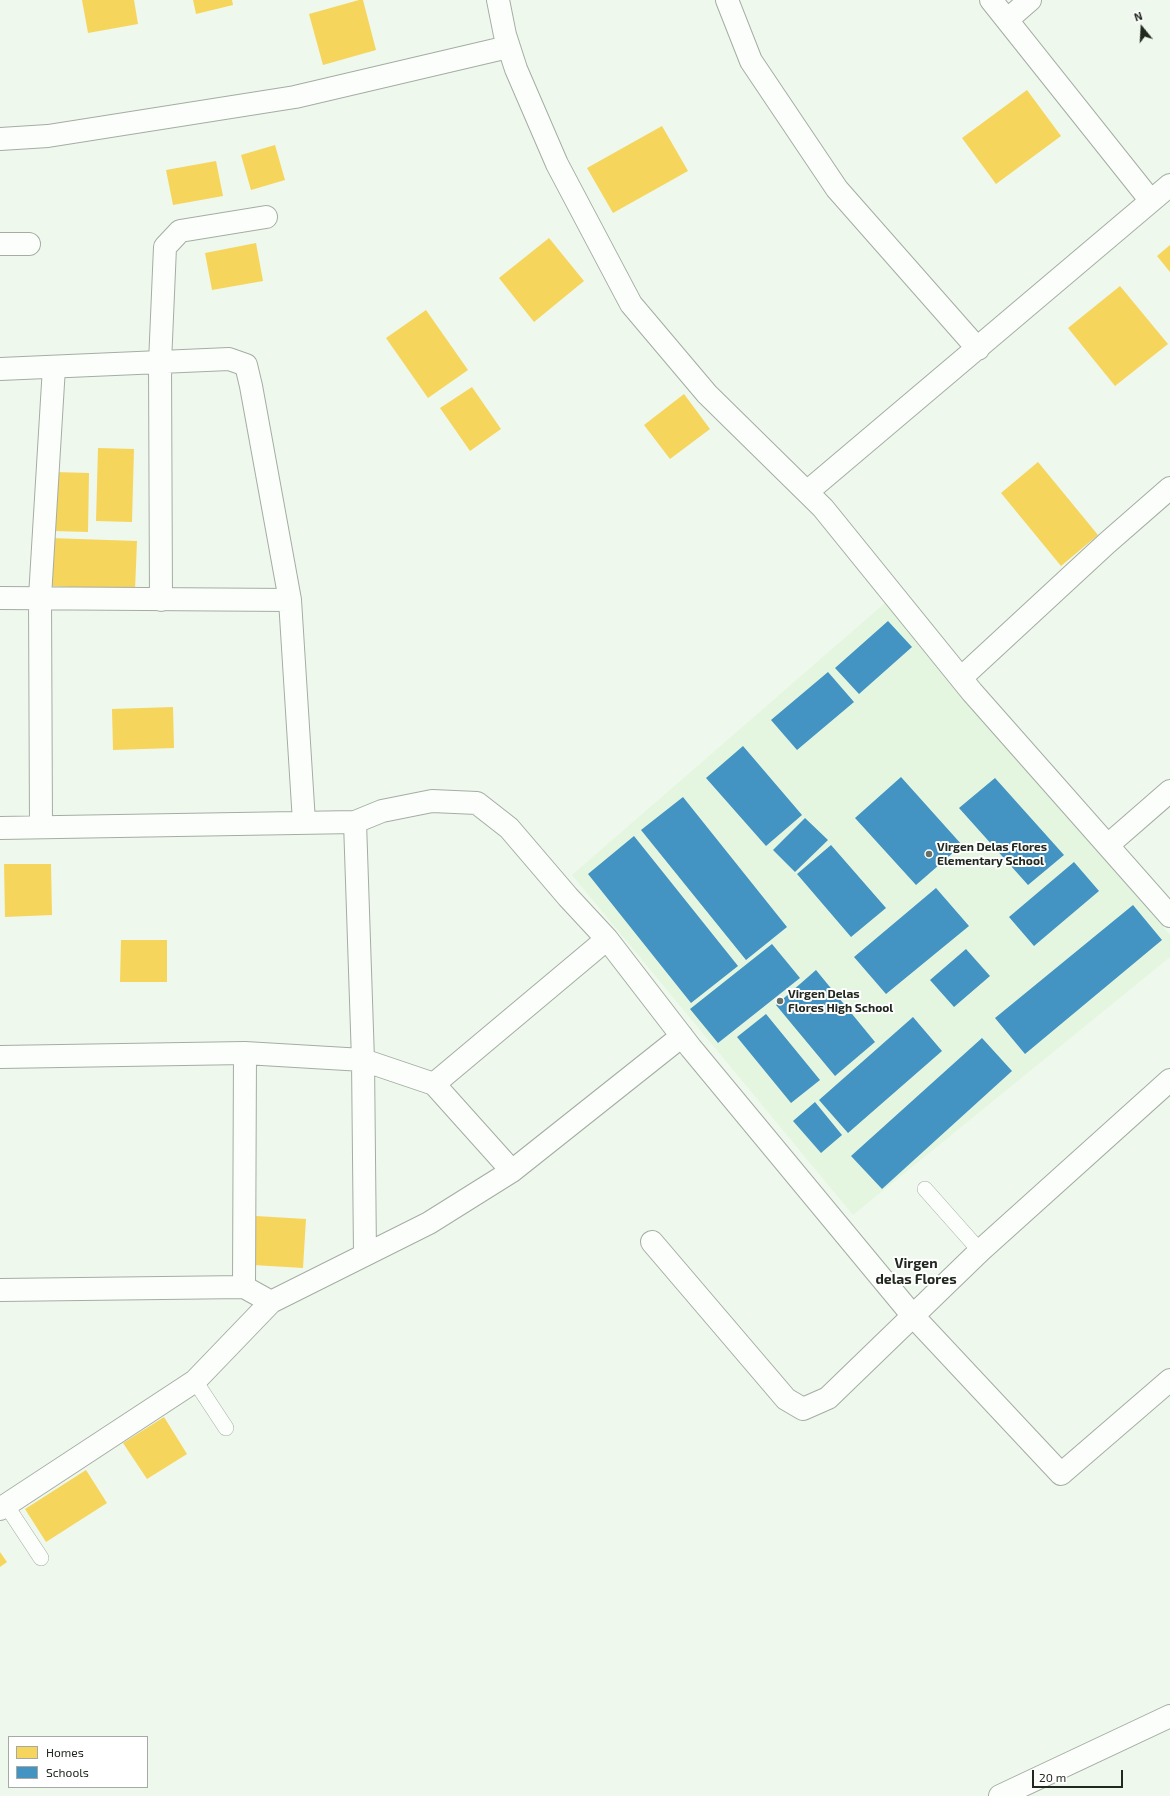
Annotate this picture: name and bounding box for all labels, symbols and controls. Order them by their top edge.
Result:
north arrow [1122,8,1162,48]
text: N [1132,9,1144,24]
place label: Virgen Delas Flores Elementary School [937,840,1047,868]
marker: Virgen Delas Flores Elementary School [924,849,934,859]
place label: Virgen Delas Flores High School [788,987,893,1015]
marker: Virgen Delas Flores High School [775,996,785,1006]
district label: Virgen delas Flores [875,1255,957,1288]
legend [8,1736,148,1788]
text: Homes [46,1745,84,1759]
scale bar [1034,1762,1125,1788]
text: Schools [46,1765,89,1779]
text: 20 m [1039,1770,1066,1784]

